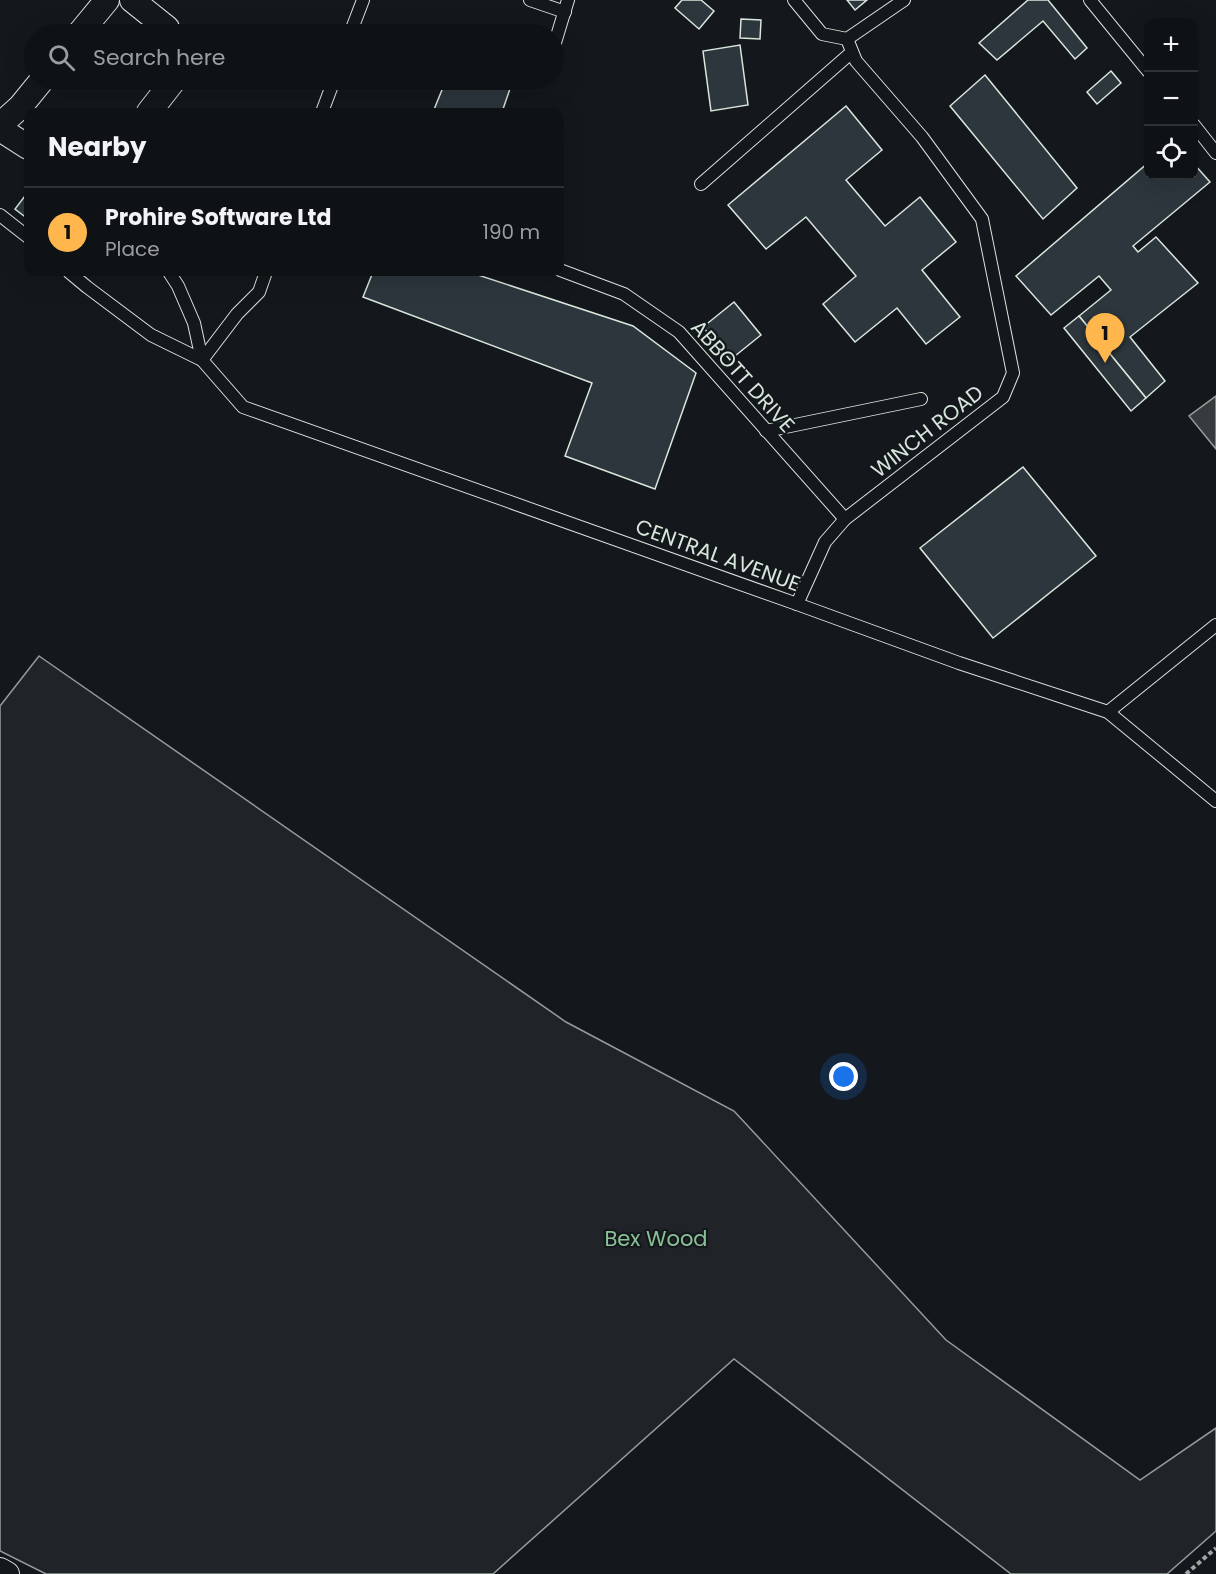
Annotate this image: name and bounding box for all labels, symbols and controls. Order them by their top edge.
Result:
map controls [1144,18,1198,180]
button: + [1144,18,1198,72]
search box [24,24,564,90]
icon: search [45,41,78,74]
text: Search here [93,42,226,73]
button: − [1144,72,1198,126]
button: locate [1144,126,1198,180]
text: Nearby [48,129,146,165]
text: Prohire Software Ltd [105,202,332,233]
text: 1 [64,218,71,246]
text: 190 m [483,218,540,246]
text: Place [105,235,160,263]
street label: ABBOTT DRIVE [685,313,801,439]
pin: 1 [1086,314,1124,363]
street label: WINCH ROAD [865,378,989,484]
street label: CENTRAL AVENUE [632,512,804,598]
your location [829,1062,858,1091]
park label: Bex Wood [604,1224,708,1253]

